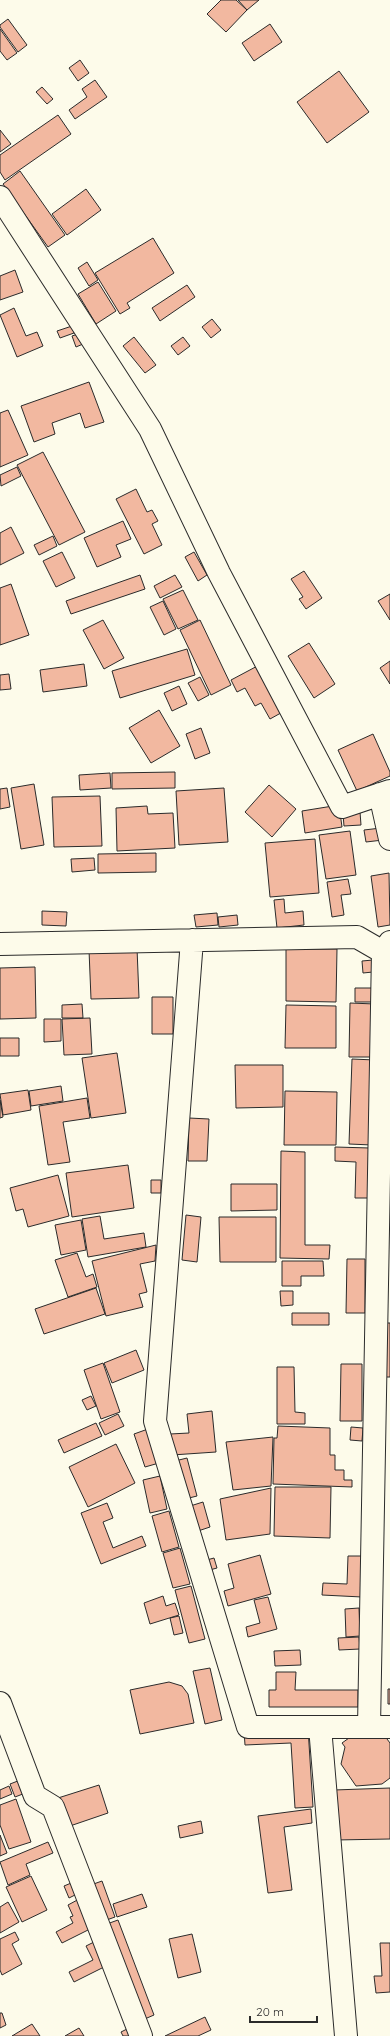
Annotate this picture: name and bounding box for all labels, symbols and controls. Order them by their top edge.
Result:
scale bar [250,1998,317,2024]
text: 20 m [256,2004,284,2019]

